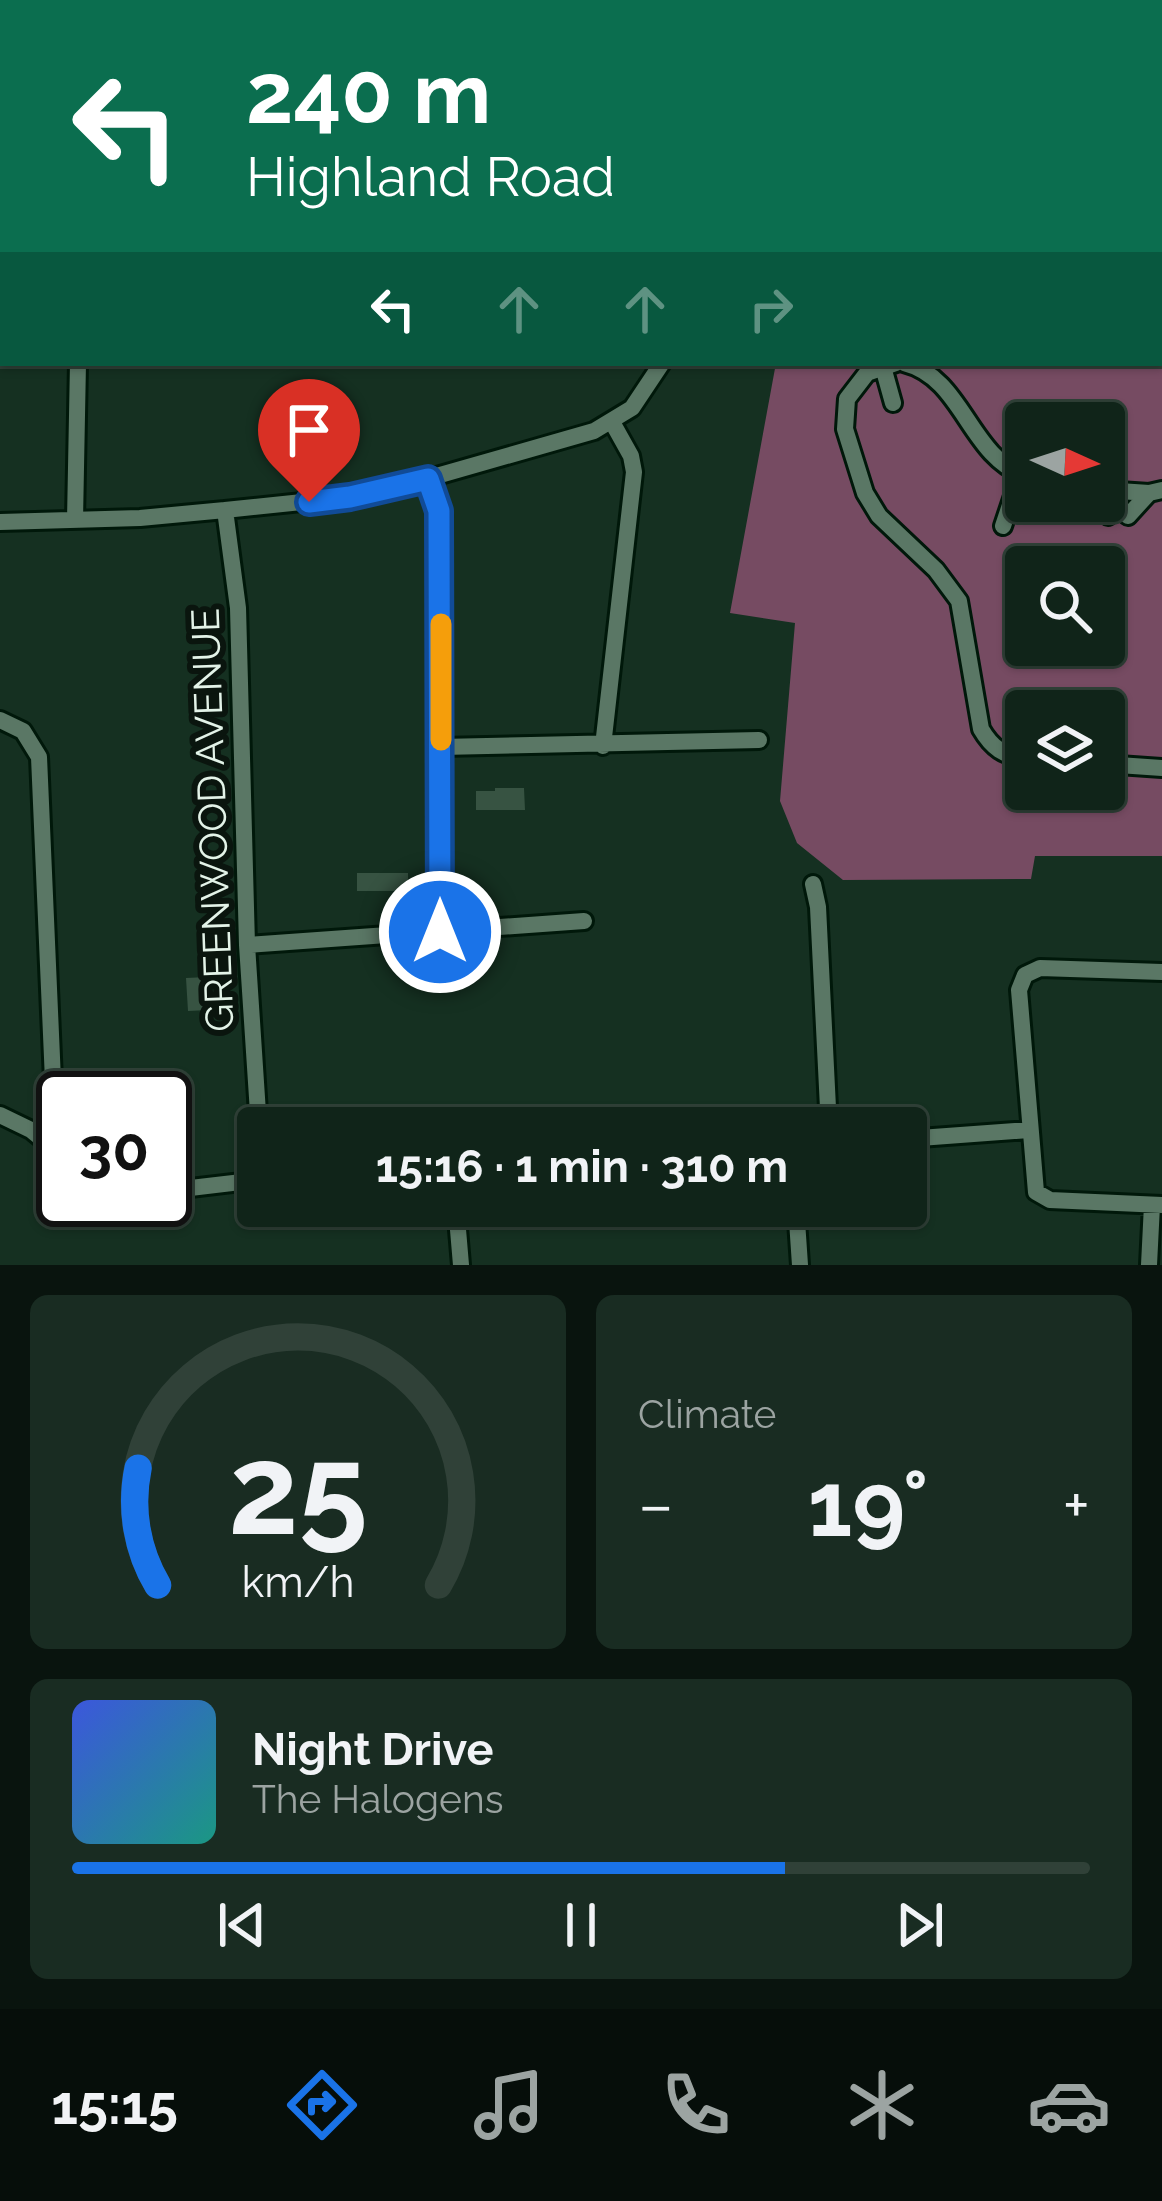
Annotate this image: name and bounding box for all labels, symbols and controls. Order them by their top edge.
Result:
text: 240 m [246,44,491,143]
icon: left [48,48,204,204]
text: Highland Road [246,145,615,209]
icon: left [360,276,426,342]
icon: ahead [486,276,552,342]
icon: ahead [612,276,678,342]
icon: right [738,276,804,342]
pin [258,379,360,502]
icon: arrive [276,397,342,463]
north arrow [1005,402,1125,522]
map controls [1005,402,1125,810]
button: search [1005,546,1125,666]
street label: GREENWOOD AVENUE [182,608,242,1032]
button: layers [1005,690,1125,810]
position arrow [377,869,503,995]
speed limit sign: 30 [36,1071,192,1227]
text: 15:16 · 1 min · 310 m [376,1140,788,1193]
text: Climate [638,1391,776,1437]
text: 25 [228,1417,368,1563]
text: 19° [808,1451,928,1557]
text: − [638,1466,674,1543]
text: + [1063,1466,1090,1543]
text: km/h [241,1557,355,1607]
text: Night Drive [252,1723,493,1776]
text: The Halogens [252,1776,504,1822]
icon: previous [209,1892,275,1958]
icon: pause [548,1892,614,1958]
icon: next [887,1892,953,1958]
icon: directions [280,2063,364,2147]
icon: music [467,2063,551,2147]
icon: phone [654,2063,738,2147]
icon: climate [840,2063,924,2147]
icon: car [1027,2063,1111,2147]
text: 15:15 [51,2073,178,2137]

